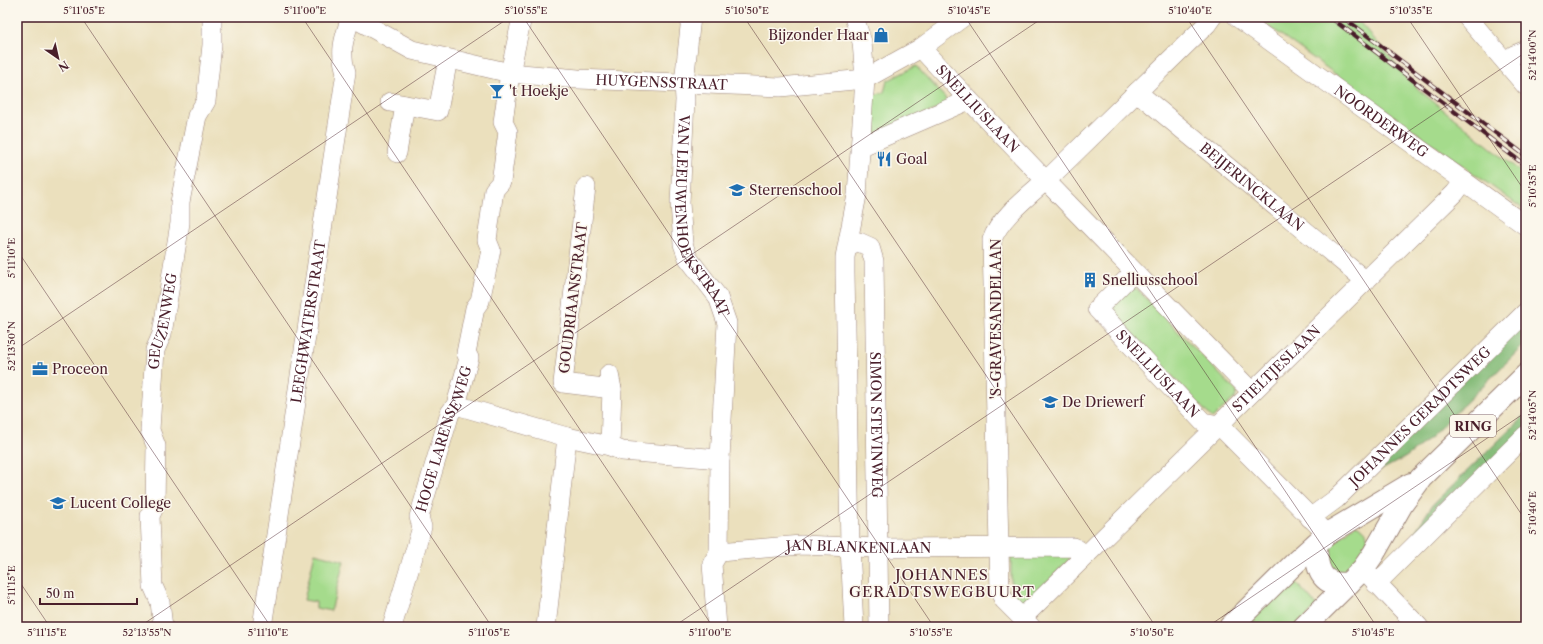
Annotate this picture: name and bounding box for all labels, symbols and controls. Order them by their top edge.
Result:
text: 5°11'05"E [63,4,105,17]
text: 5°11'00"E [284,4,326,17]
text: 5°10'55"E [505,4,548,17]
text: 5°10'50"E [725,4,769,17]
text: 5°10'45"E [948,4,990,17]
text: 5°10'40"E [1168,4,1212,17]
text: 5°10'35"E [1390,4,1433,17]
place label: Bijzonder Haar [768,26,869,44]
shop icon: Bijzonder Haar [872,26,890,44]
text: 52°14'00"N [1526,29,1539,81]
north arrow [38,38,78,78]
text: N [55,58,71,75]
street label: SNELLIUSLAAN [932,61,1023,157]
street label: HUYGENSSTRAAT [595,71,729,94]
street label: NOORDERWEG [1331,81,1432,161]
bar icon: 't Hoekje [488,82,506,100]
place label: 't Hoekje [509,82,569,100]
street label: VAN LEEUWENHOEKSTRAAT [671,113,733,320]
street label: BEIJERINCKLAAN [1196,139,1308,235]
restaurant icon: Goal [875,150,893,168]
place label: Goal [896,150,927,168]
text: 5°10'35"E [1526,164,1539,207]
school or university icon: Sterrenschool [728,181,746,199]
place label: Sterrenschool [749,181,842,199]
street label: GOUDRIAANSTRAAT [555,221,591,374]
text: 5°11'10"E [5,238,18,278]
street label: LEEGHWATERSTRAAT [287,238,330,404]
street label: 'S-GRAVESANDELAAN [987,238,1005,399]
building icon: Snelliusschool [1081,271,1099,289]
place label: Snelliusschool [1102,271,1198,289]
street label: GEUZENWEG [145,272,181,370]
text: 52°13'50"N [5,321,18,371]
street label: STIELTJESLAAN [1228,321,1324,416]
street label: SNELLIUSLAAN [1112,326,1203,422]
street label: JOHANNES GERADTSWEG [1344,343,1495,491]
street label: SIMON STEVINWEG [866,352,886,498]
office icon: Proceon [31,360,49,378]
place label: Proceon [52,360,108,378]
street label: HOGE LARENSEWEG [412,364,475,514]
text: 52°14'05"N [1526,390,1539,440]
school or university icon: De Driewerf [1041,393,1059,411]
place label: De Driewerf [1062,393,1146,411]
road number: RING [1450,415,1496,437]
text: 5°10'40"E [1526,491,1539,535]
school or university icon: Lucent College [49,494,67,512]
place label: Lucent College [70,494,171,512]
street label: JAN BLANKENLAAN [783,536,932,557]
text: 5°11'15"E [5,565,18,605]
district label: JOHANNES GERADTSWEGBUURT [849,565,1035,601]
scale bar [40,580,137,606]
text: 50 m [46,586,75,601]
text: 5°11'15"E [27,626,67,639]
text: 52°13'55"N [122,626,172,639]
text: 5°11'10"E [248,626,288,639]
text: 5°11'05"E [468,626,510,639]
text: 5°11'00"E [689,626,731,639]
text: 5°10'55"E [910,626,953,639]
text: 5°10'50"E [1130,626,1174,639]
text: 5°10'45"E [1352,626,1394,639]

